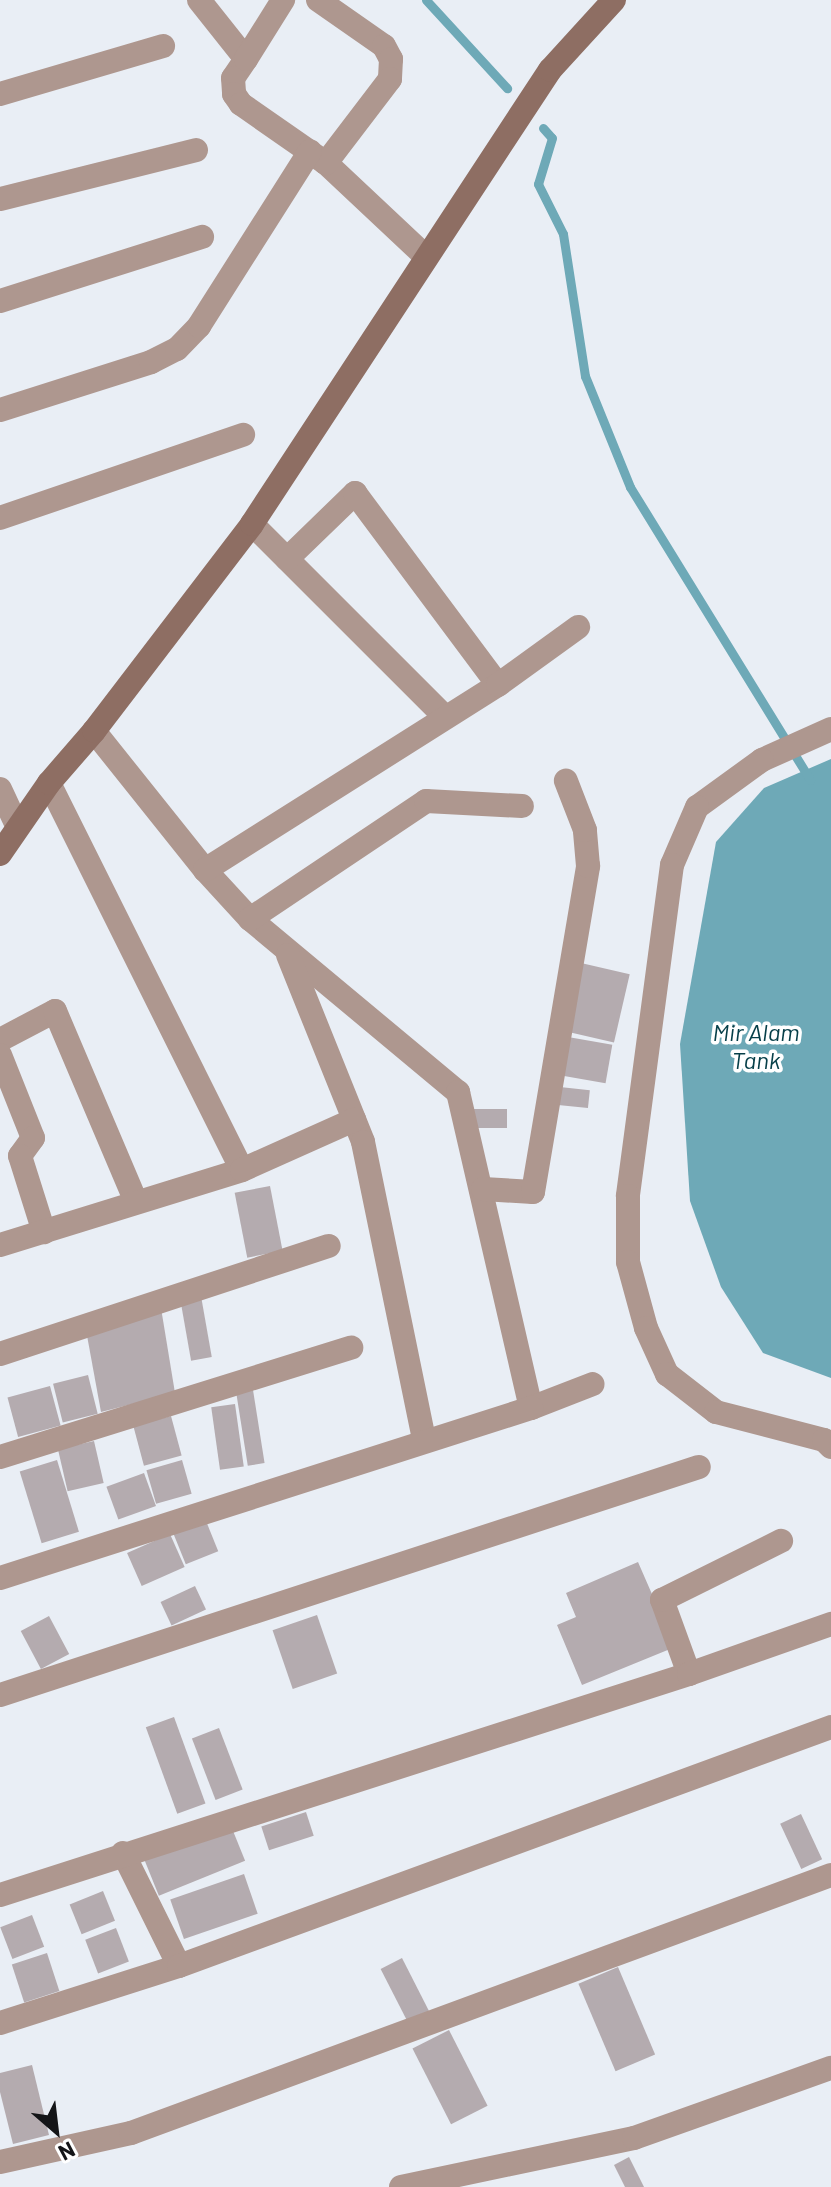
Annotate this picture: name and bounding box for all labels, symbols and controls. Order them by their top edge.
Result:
water label: Mir Alam Tank [712,1018,800,1074]
north arrow [16,2091,96,2171]
text: N [55,2137,80,2167]

